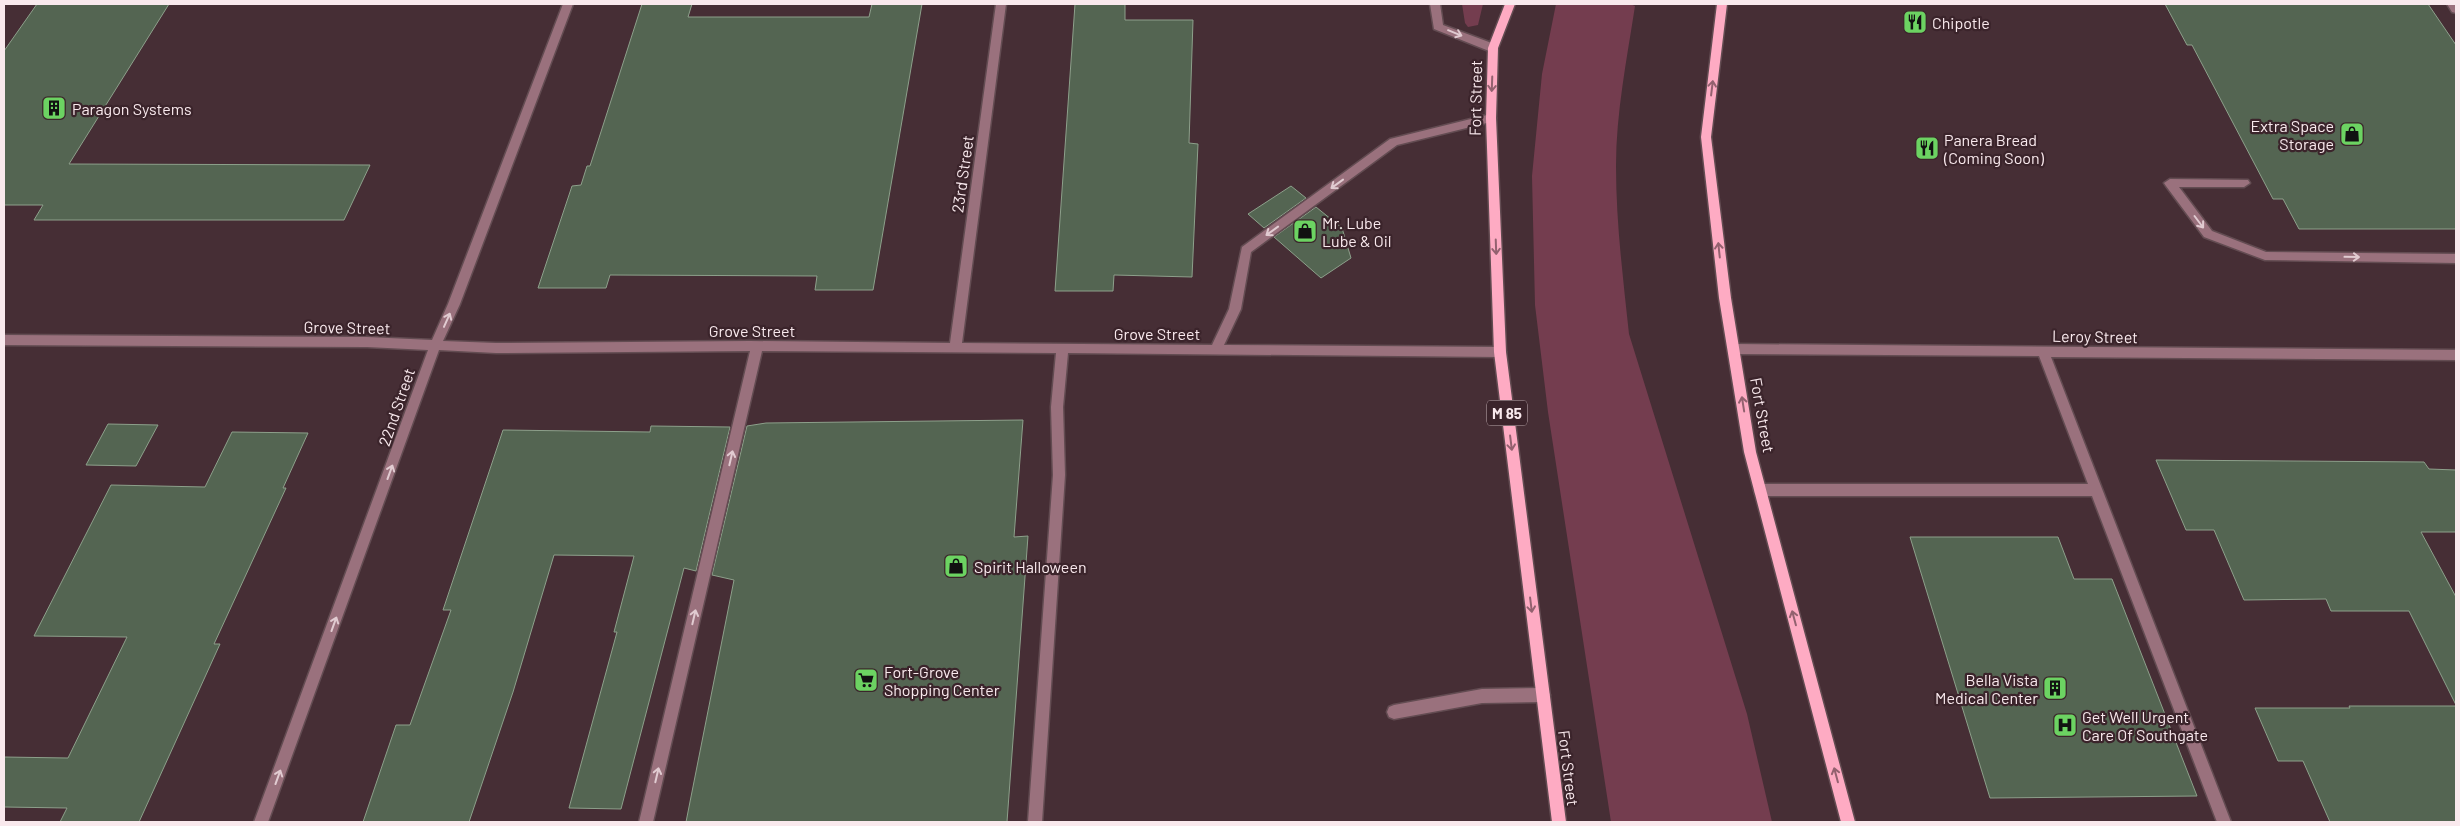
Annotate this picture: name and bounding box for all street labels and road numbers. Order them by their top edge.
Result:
street label: Fort Street [1465,60,1485,136]
street label: 23rd Street [947,134,977,214]
street label: Grove Street [303,317,391,337]
street label: Grove Street [709,321,795,340]
street label: Grove Street [1114,324,1200,343]
street label: Leroy Street [2052,326,2138,346]
street label: 22nd Street [374,365,418,449]
street label: Fort Street [1747,376,1779,454]
road number: M 85 [1487,400,1527,426]
street label: Fort Street [1555,729,1583,807]

